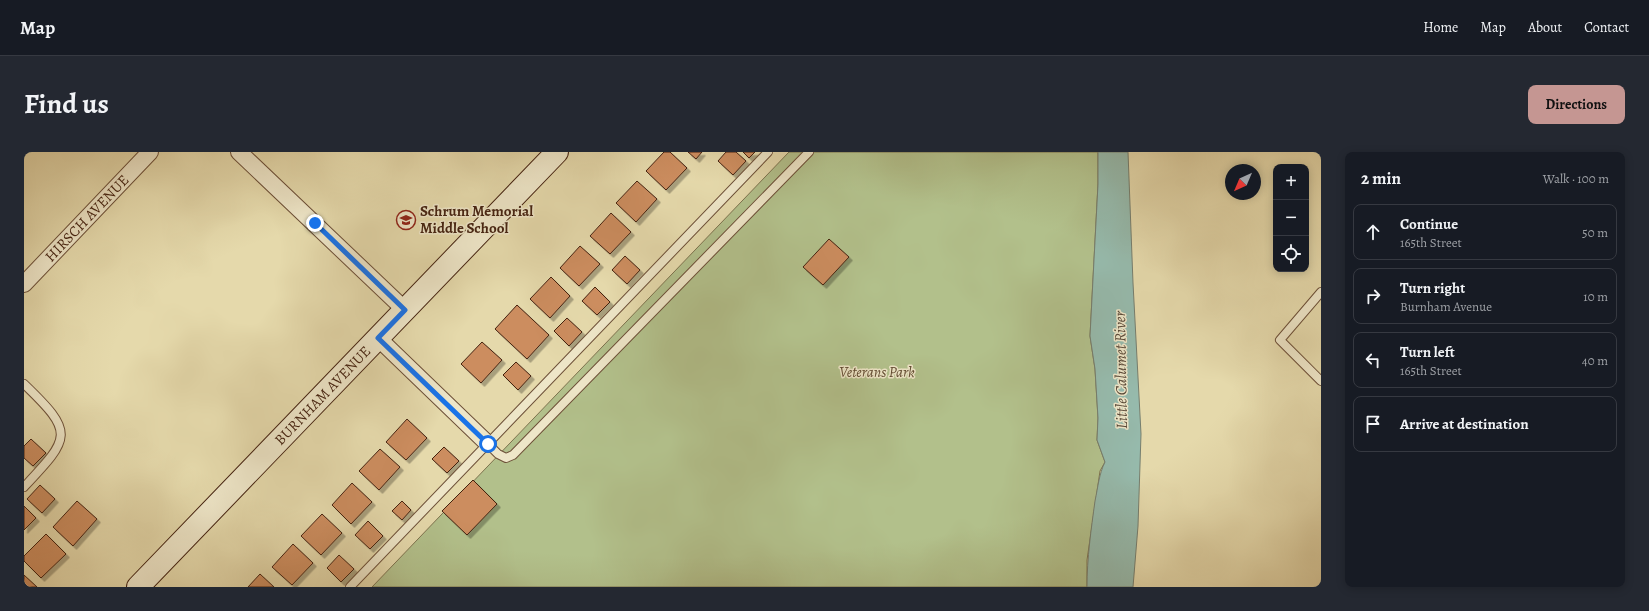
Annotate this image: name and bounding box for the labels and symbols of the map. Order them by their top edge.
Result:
north arrow [1225,164,1261,200]
street label: HIRSCH AVENUE [40,170,133,266]
place label: Schrum Memorial Middle School [420,201,533,238]
school or university icon: Schrum Memorial Middle School [395,209,417,231]
route end [306,214,324,232]
water label: Little Calumet River [1109,310,1133,429]
street label: BURNHAM AVENUE [270,341,375,449]
park label: Veterans Park [839,362,915,382]
route start [479,435,497,453]

